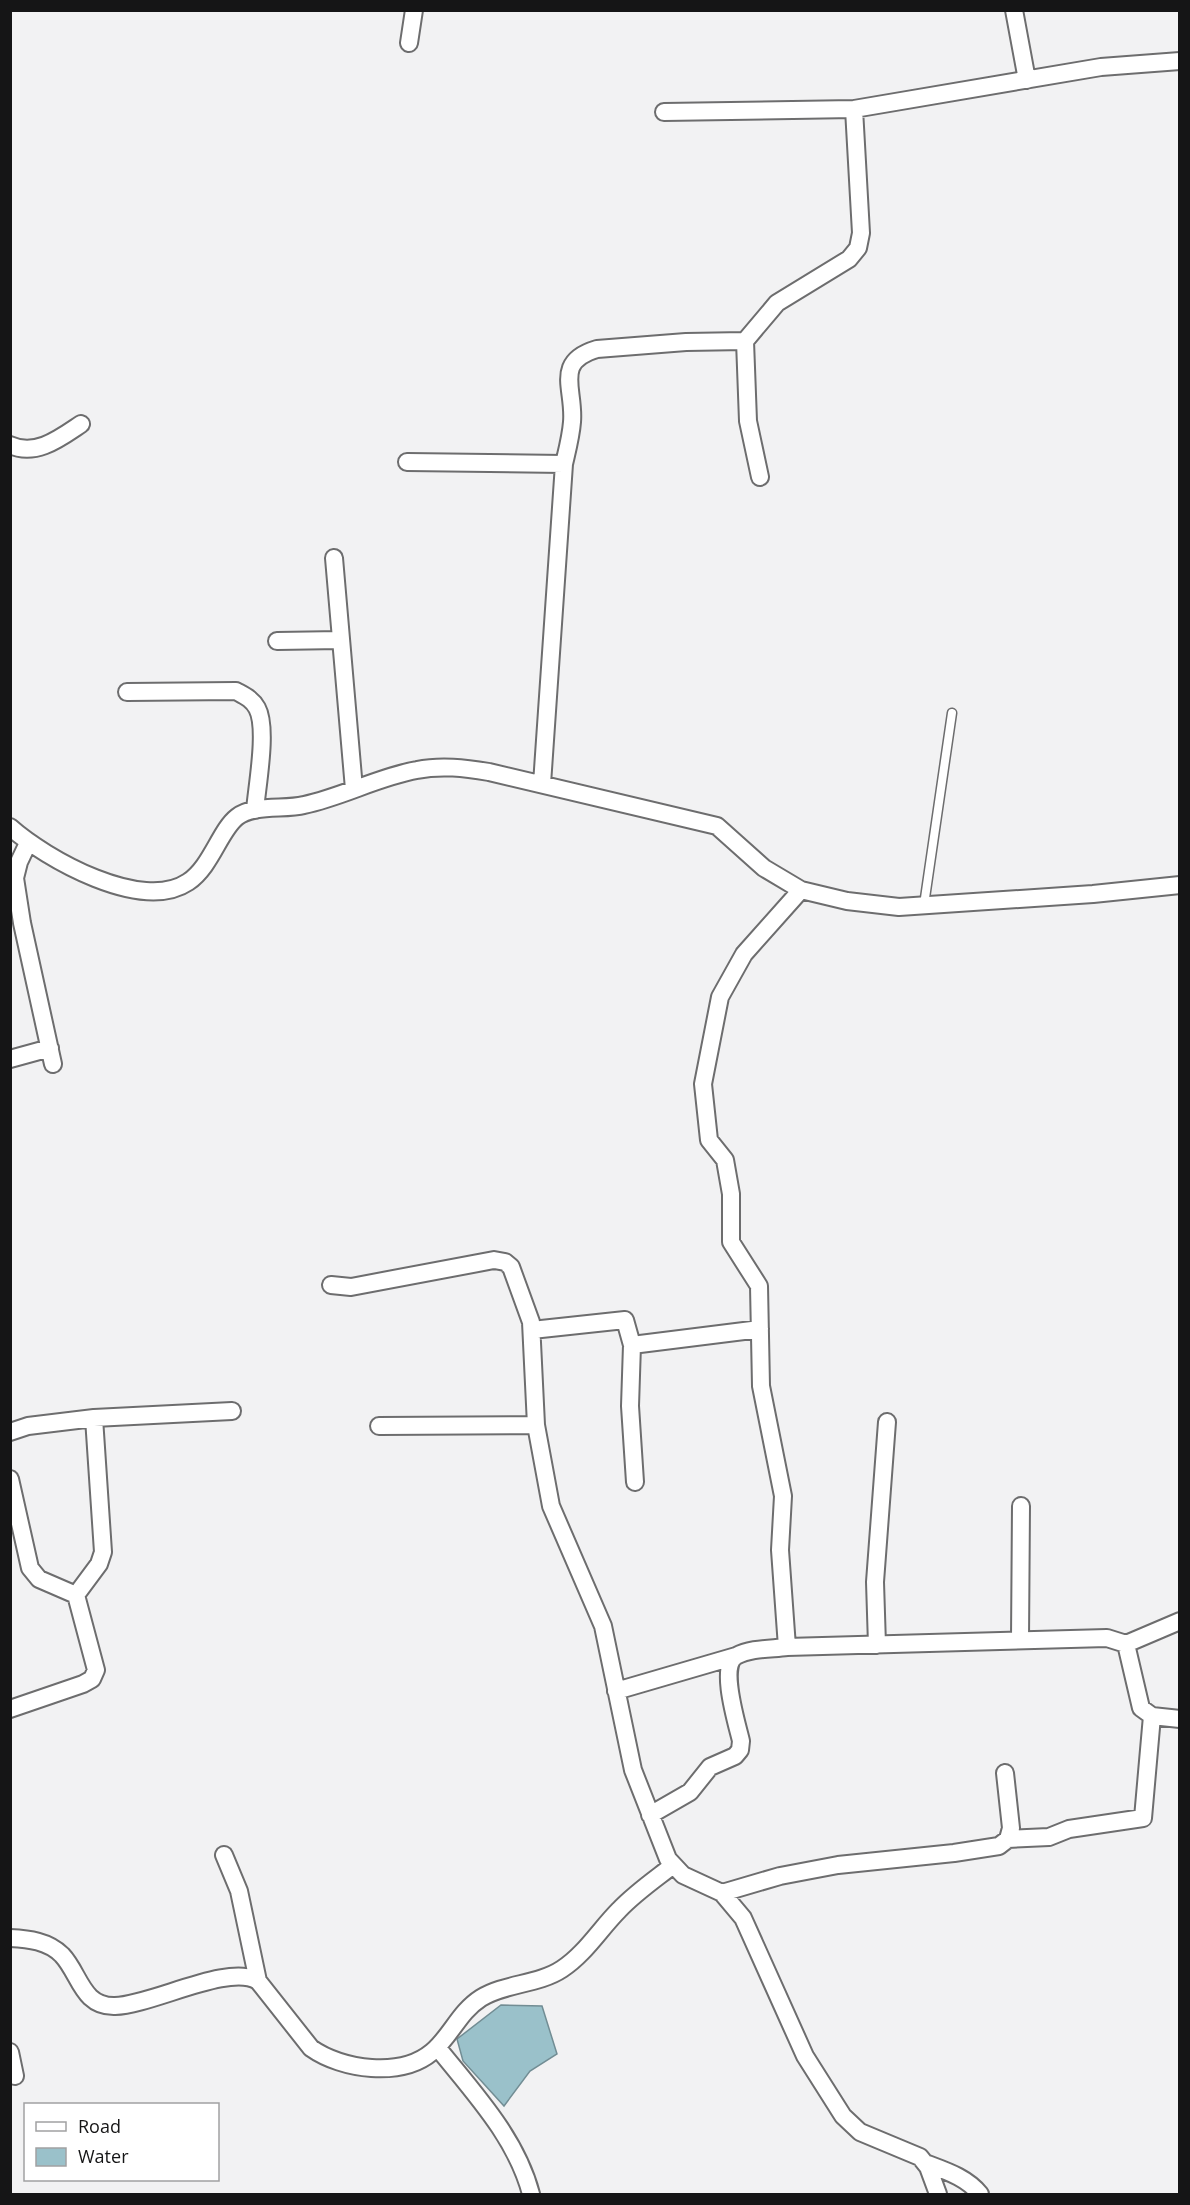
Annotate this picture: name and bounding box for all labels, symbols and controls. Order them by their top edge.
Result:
legend [24,2103,219,2181]
text: Road [78,2114,121,2138]
text: Water [78,2144,129,2168]

